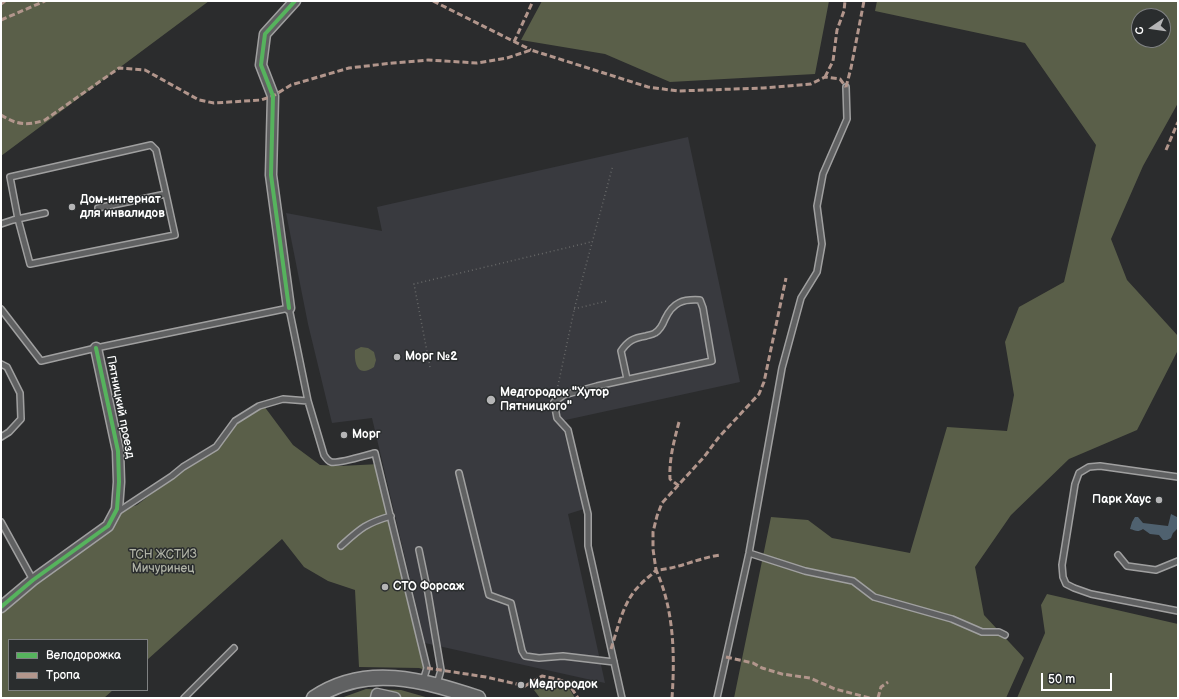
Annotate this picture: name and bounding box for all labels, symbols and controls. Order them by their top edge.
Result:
north arrow [1131,8,1171,48]
text: С [1133,25,1147,36]
place label: Дом-интернат для инвалидов [80,193,165,221]
marker: Дом-интернат для инвалидов [67,202,77,212]
place label: Морг №2 [405,350,457,364]
marker: Морг №2 [392,352,402,362]
street label: Пятницкий проезд [103,354,137,460]
place label: Медгородок "Хутор Пятницкого" [500,386,609,414]
marker: Медгородок "Хутор Пятницкого" [485,394,497,406]
place label: Морг [352,428,381,442]
marker: Морг [339,430,349,440]
place label: Парк Хаус [1092,493,1151,507]
marker: Парк Хаус [1154,495,1164,505]
park label: ТСН ЖСТИЗ Мичуринец [129,548,197,576]
place label: СТО Форсаж [393,580,464,594]
marker: СТО Форсаж [380,582,390,592]
legend [8,639,148,691]
text: Велодорожка [46,648,121,663]
scale bar [1043,665,1114,691]
text: Тропа [46,668,80,683]
text: 50 m [1048,672,1075,687]
place label: Медгородок [529,678,597,692]
marker: Медгородок [516,680,526,690]

